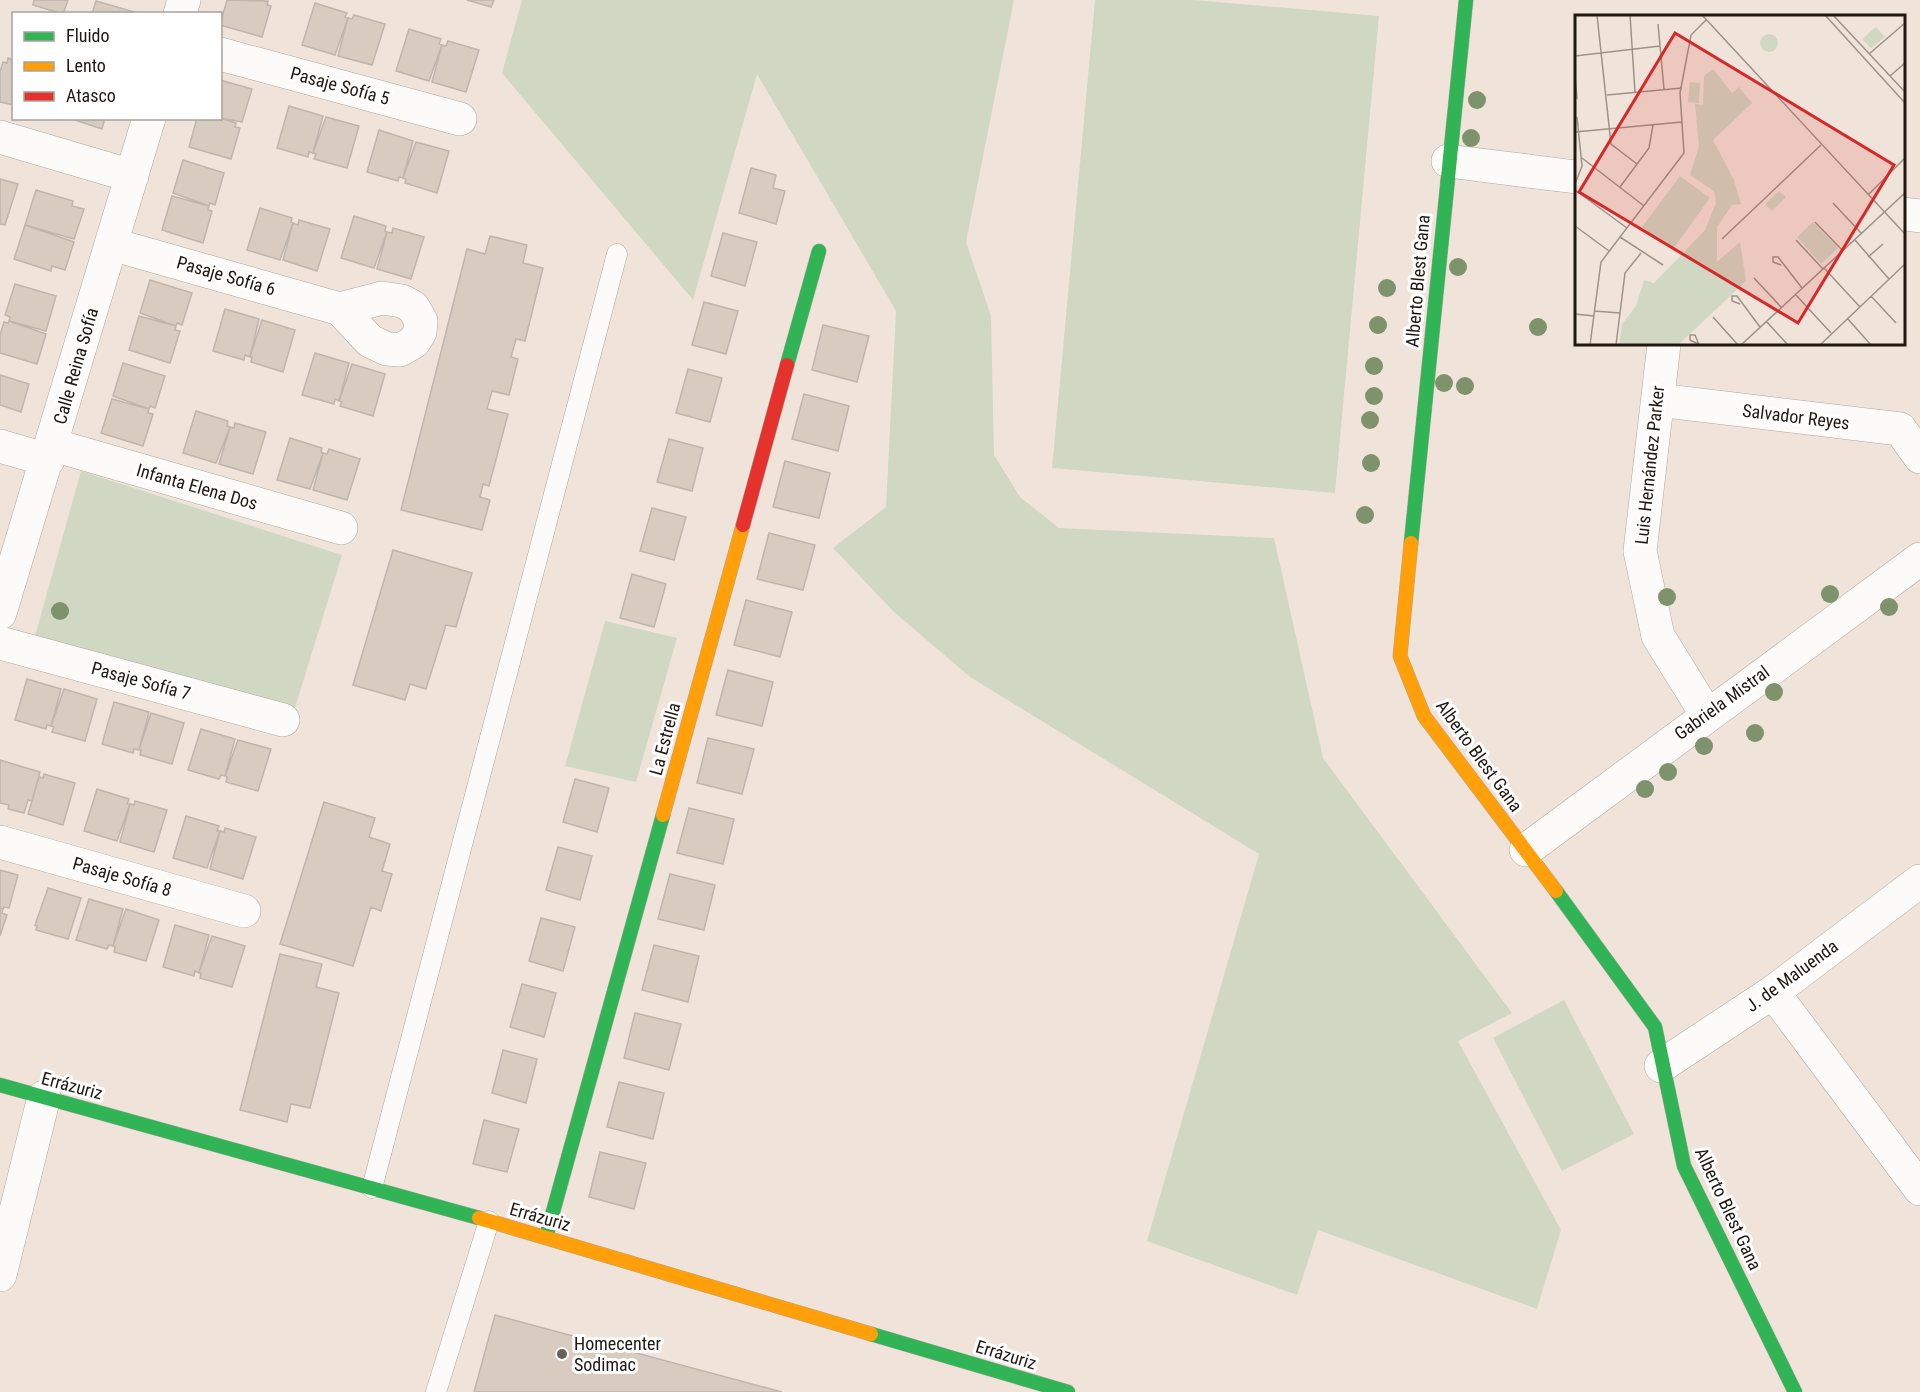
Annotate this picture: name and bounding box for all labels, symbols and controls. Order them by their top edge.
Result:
legend [12,12,222,120]
inset map [1575,15,1905,345]
text: Fluido [66,25,110,46]
text: Lento [66,55,106,76]
street label: Pasaje Sofía 5 [288,62,392,109]
text: Atasco [66,85,116,106]
street label: Alberto Blest Gana [1401,214,1434,348]
street label: Pasaje Sofía 6 [174,251,278,300]
street label: Calle Reina Sofía [49,305,102,427]
street label: Luis Hernández Parker [1631,384,1668,545]
street label: Salvador Reyes [1741,400,1851,433]
street label: Infanta Elena Dos [134,459,260,514]
street label: Pasaje Sofía 7 [89,657,193,704]
street label: Gabriela Mistral [1670,661,1773,744]
street label: Alberto Blest Gana [1432,696,1527,816]
street label: La Estrella [645,700,684,778]
street label: Pasaje Sofía 8 [70,852,174,901]
street label: J. de Maluenda [1742,935,1842,1016]
street label: Errázuriz [39,1067,105,1104]
street label: Alberto Blest Gana [1691,1144,1766,1273]
street label: Errázuriz [507,1198,573,1235]
place label: Homecenter Sodimac [574,1333,661,1375]
street label: Errázuriz [973,1335,1039,1374]
marker: Homecenter Sodimac [555,1347,569,1361]

